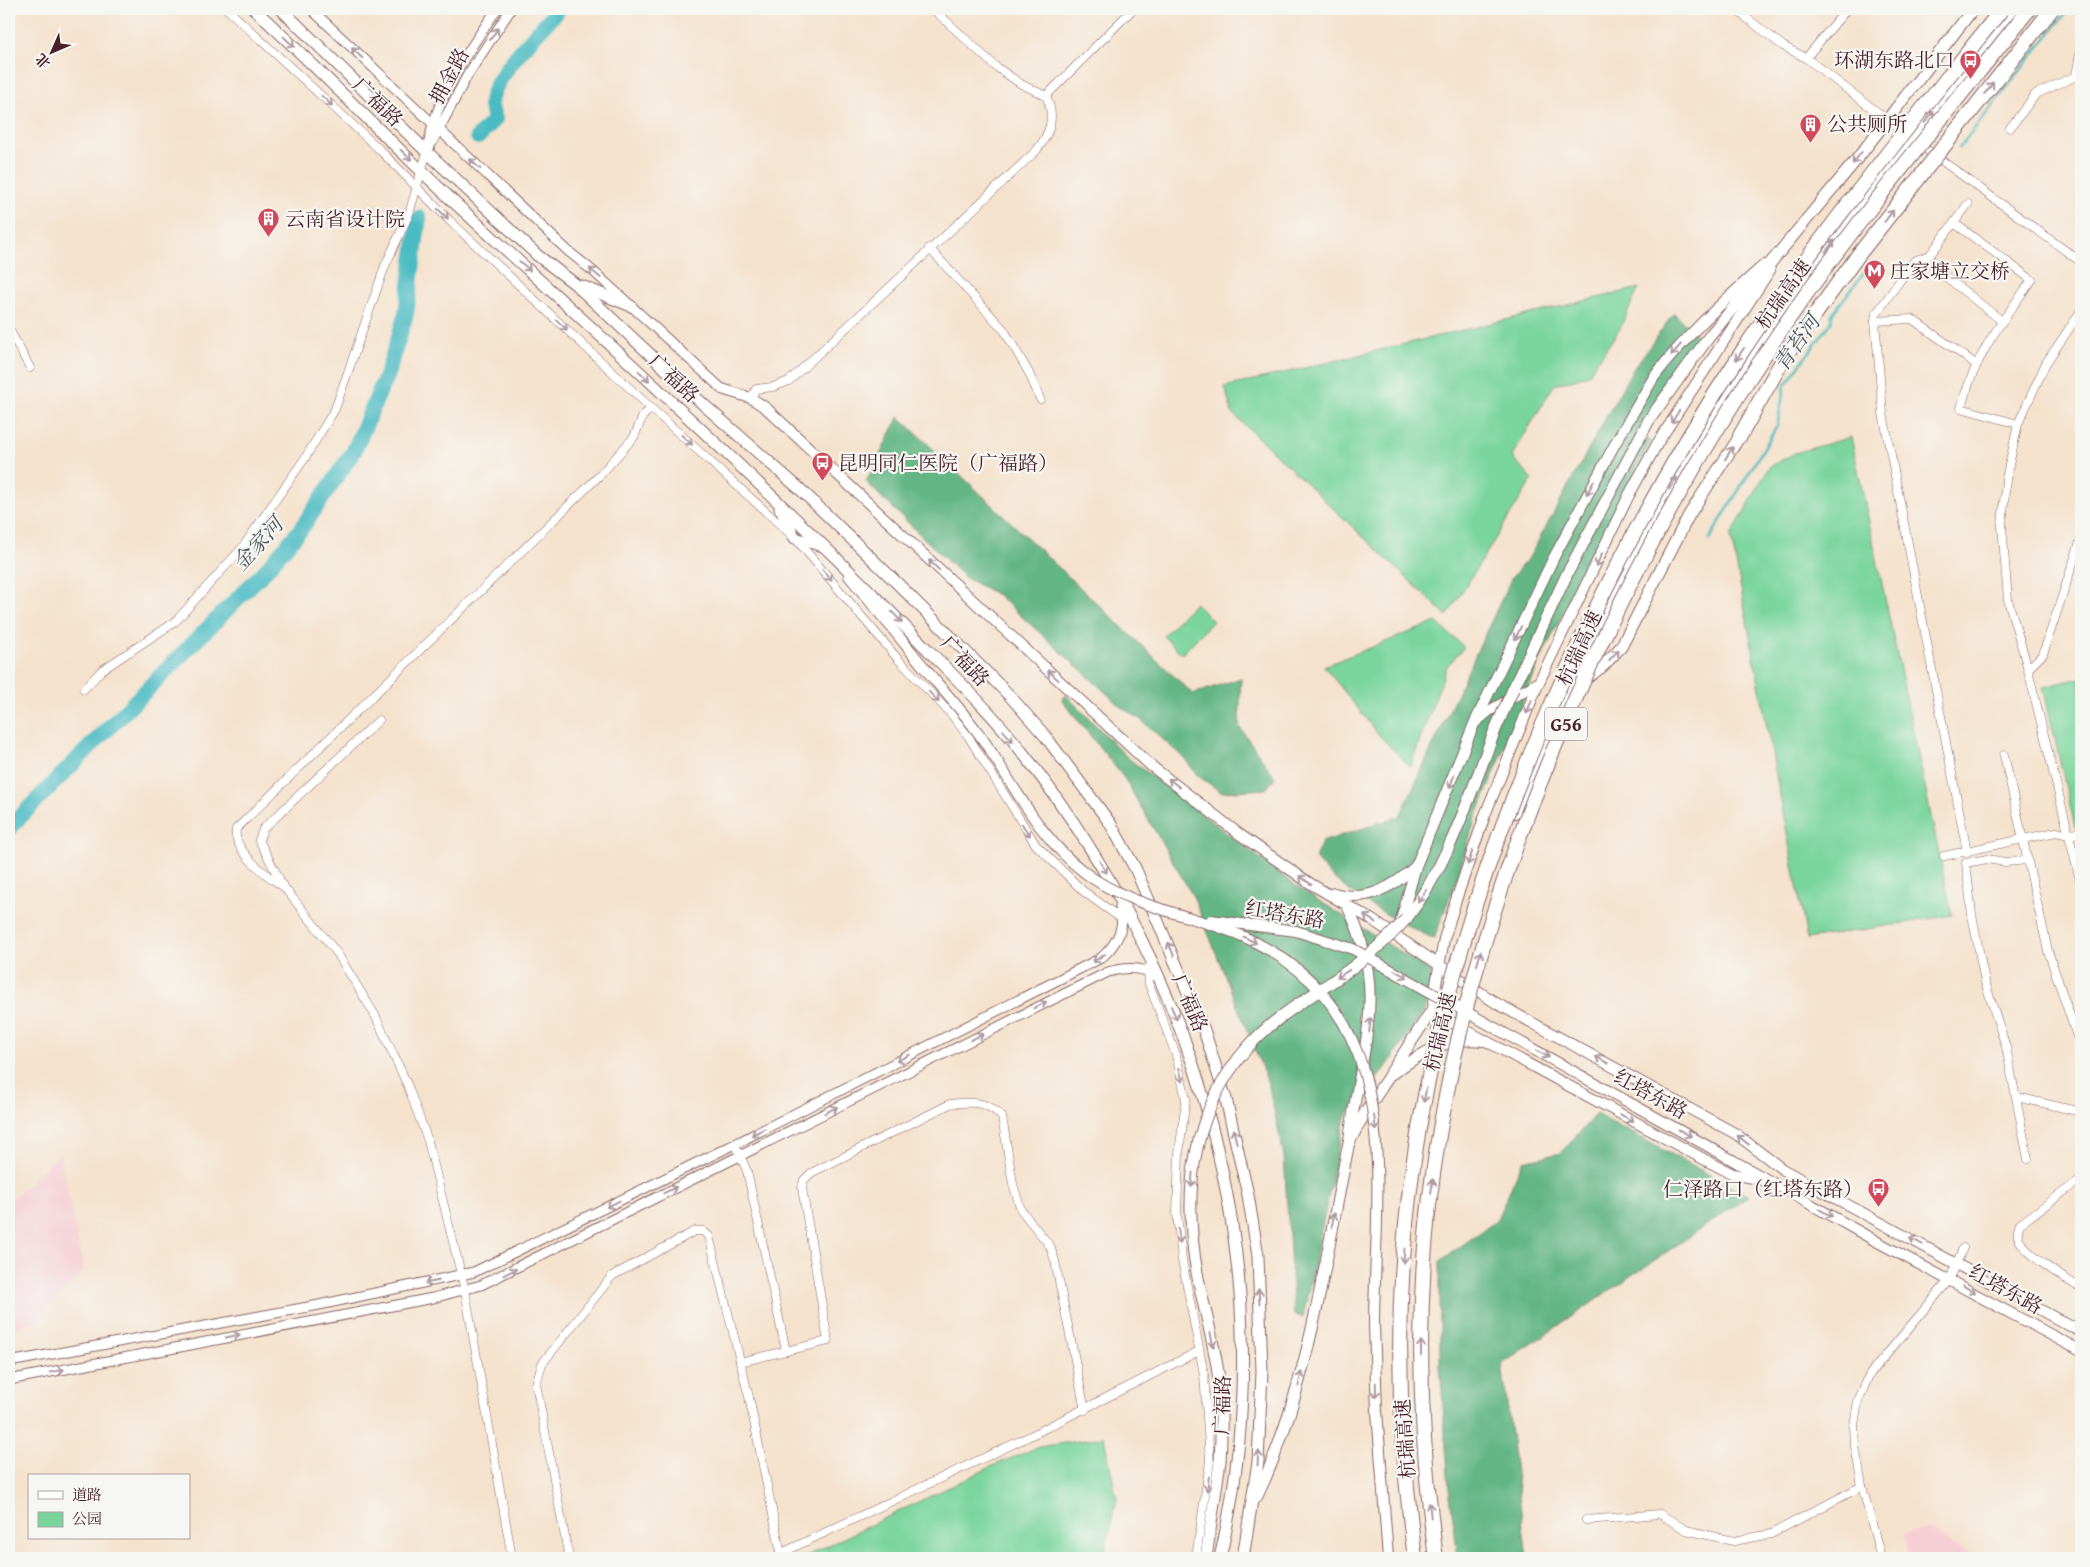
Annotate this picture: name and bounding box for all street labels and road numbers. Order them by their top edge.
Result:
street label: 拥金路 [422,42,475,109]
street label: 广福路 [347,70,410,133]
street label: 杭瑞高速 [1748,253,1817,335]
street label: 广福路 [643,347,706,409]
street label: 杭瑞高速 [1549,605,1609,690]
street label: 广福路 [934,629,996,692]
road number: G56 [1545,708,1587,741]
street label: 红塔东路 [1243,892,1327,935]
street label: 广福路 [1165,970,1216,1036]
street label: 杭瑞高速 [1416,990,1463,1074]
street label: 红塔东路 [1609,1061,1693,1126]
street label: 红塔东路 [1964,1256,2048,1321]
street label: 广福路 [1206,1374,1237,1435]
street label: 杭瑞高速 [1387,1398,1422,1480]

